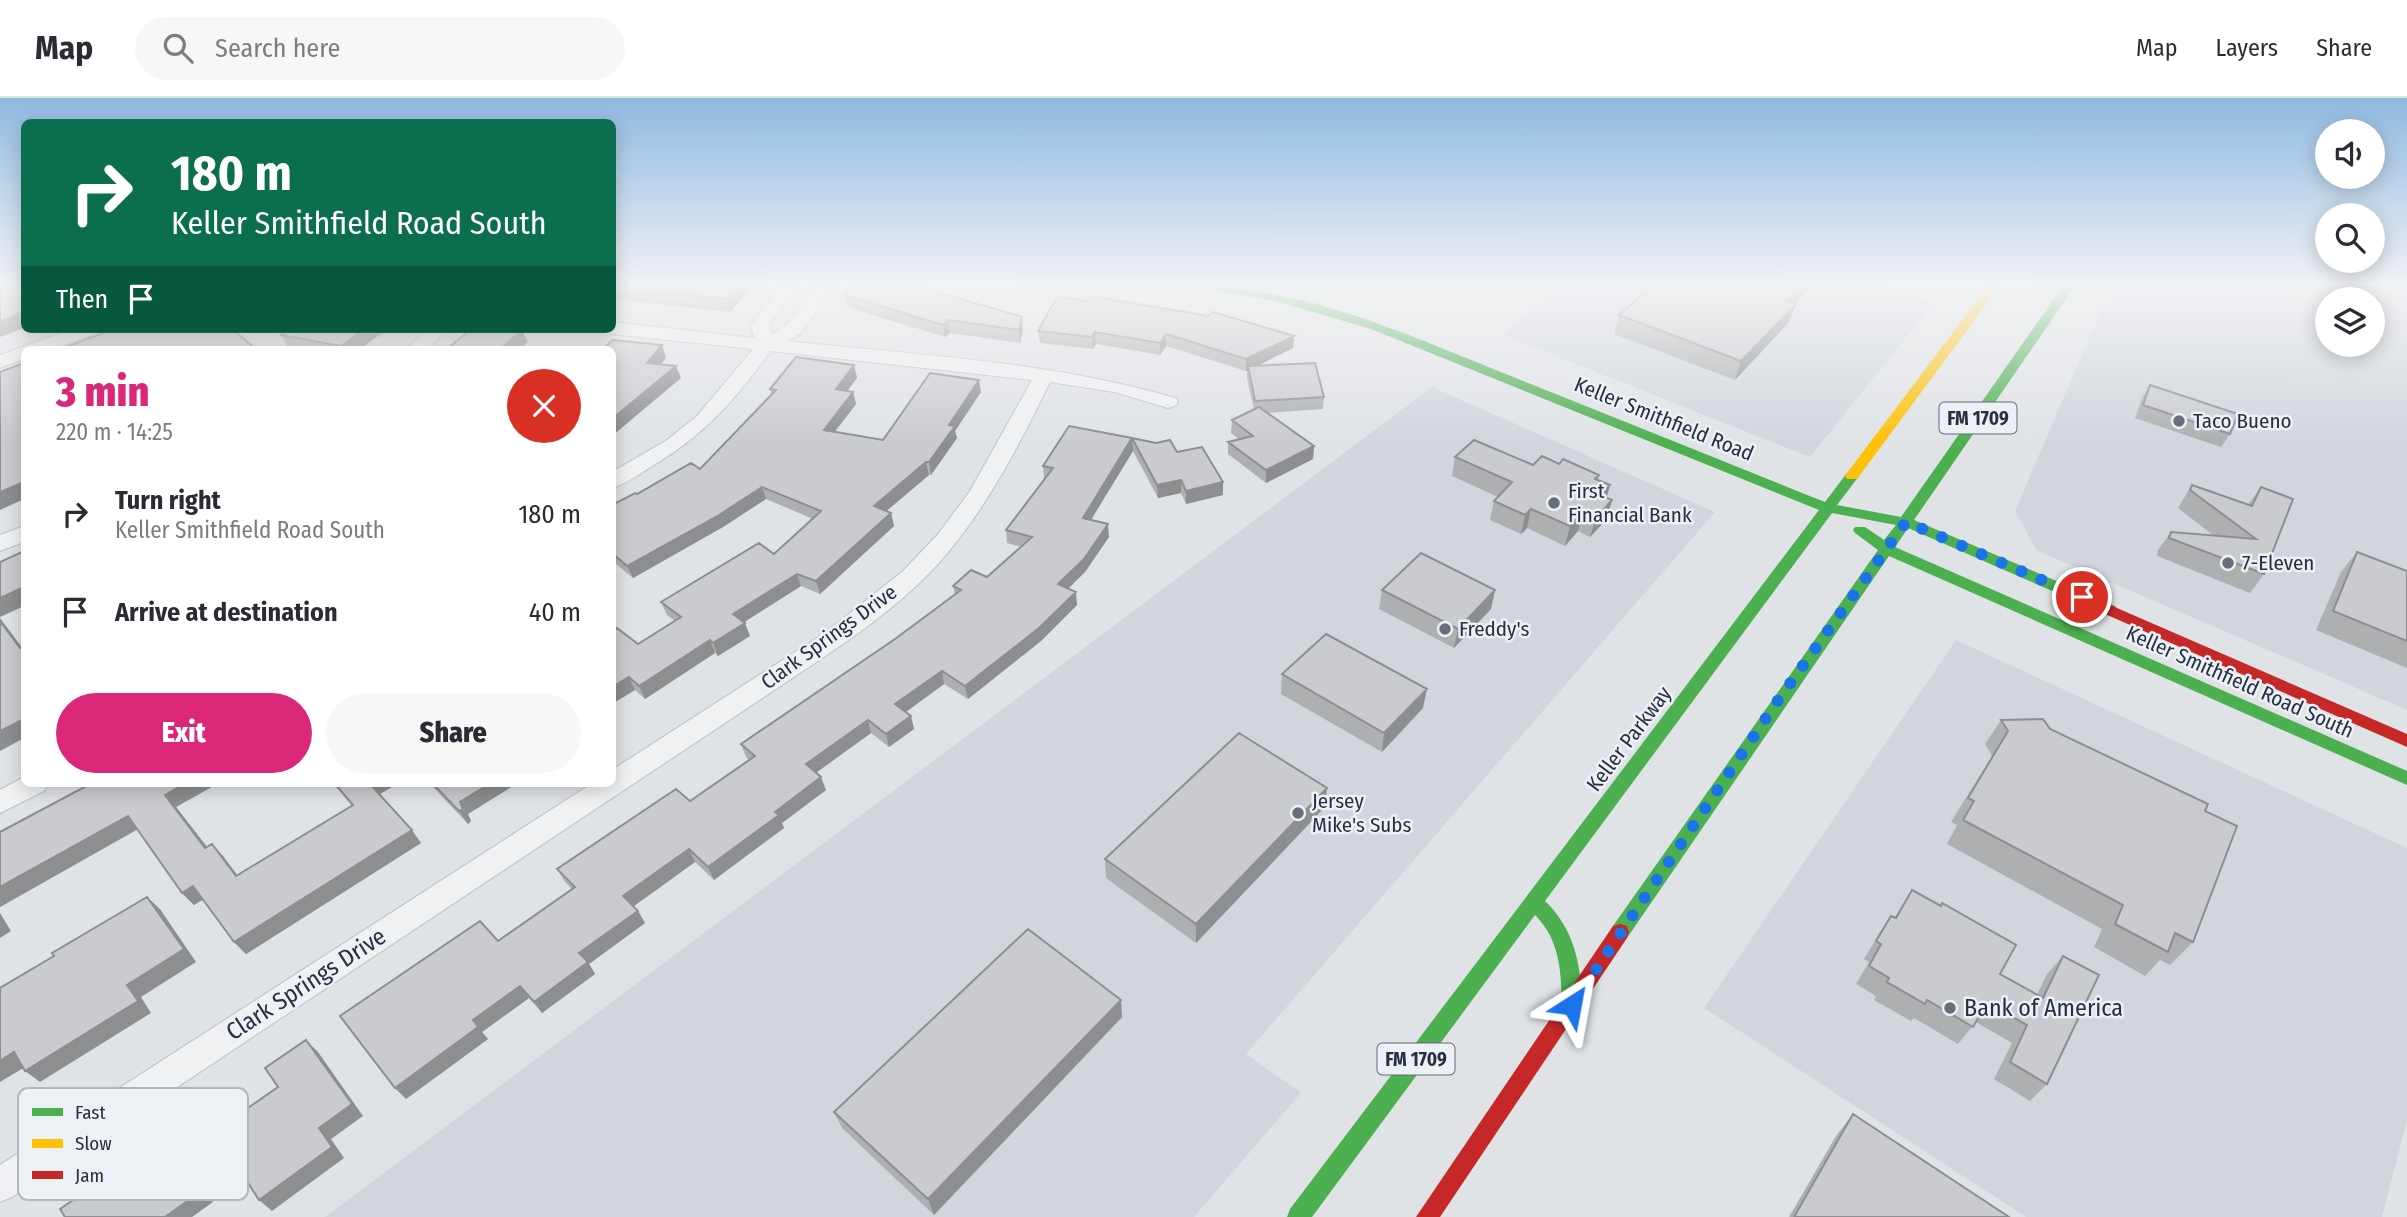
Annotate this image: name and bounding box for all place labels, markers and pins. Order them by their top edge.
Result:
place label: Taco Bueno [2193,408,2292,434]
marker: Taco Bueno [2171,413,2187,429]
place label: First Financial Bank [1568,478,1692,528]
marker: First Financial Bank [1546,495,1562,511]
place label: 7-Eleven [2242,550,2314,576]
marker: 7-Eleven [2220,555,2236,571]
pin [2052,567,2112,627]
place label: Freddy's [1459,616,1529,642]
marker: Freddy's [1437,621,1453,637]
place label: Jersey Mike's Subs [1312,788,1411,838]
marker: Jersey Mike's Subs [1290,805,1306,821]
place label: Bank of America [1964,994,2123,1022]
marker: Bank of America [1942,1000,1958,1016]

